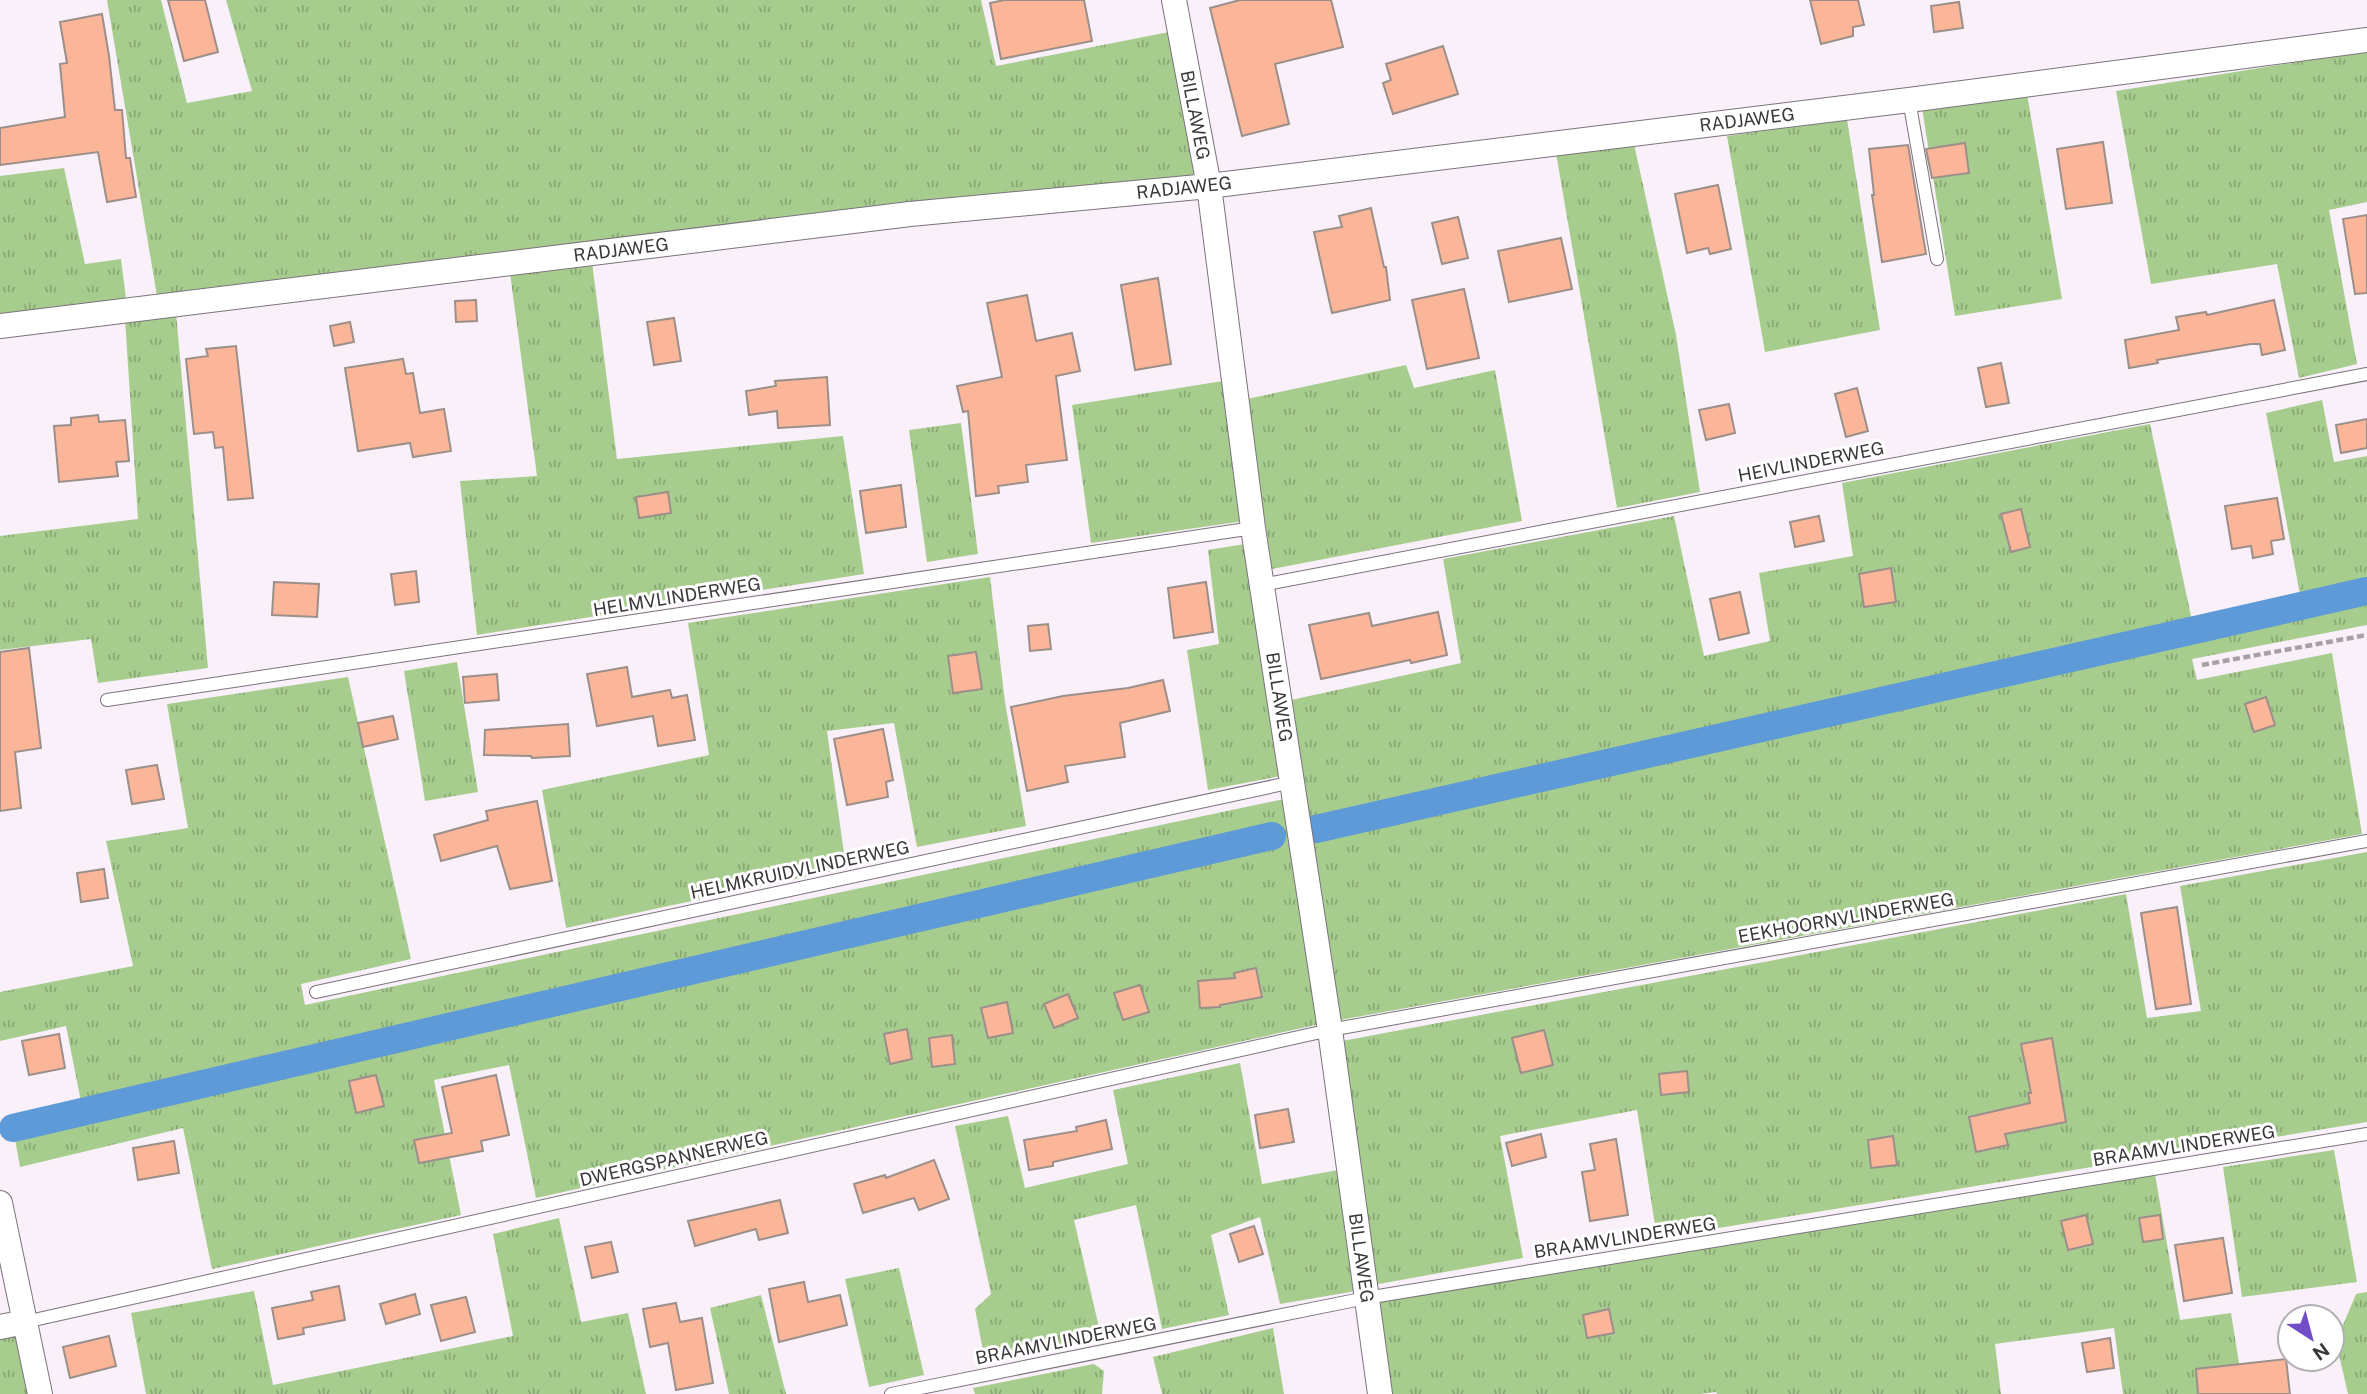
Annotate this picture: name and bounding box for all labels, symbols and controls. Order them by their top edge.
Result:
street label: BILLAWEG [1177,68,1214,161]
street label: RADJAWEG [1698,103,1796,136]
street label: RADJAWEG [1135,172,1233,203]
street label: RADJAWEG [572,233,670,266]
street label: HEIVLINDERWEG [1736,437,1886,486]
street label: HELMVLINDERWEG [592,573,762,620]
street label: BILLAWEG [1262,651,1297,743]
street label: HELMKRUIDVLINDERWEG [688,836,911,903]
street label: EEKHOORNVLINDERWEG [1736,888,1956,947]
street label: BRAAMVLINDERWEG [2091,1121,2277,1170]
street label: DWERGSPANNERWEG [578,1127,770,1190]
street label: BILLAWEG [1345,1212,1378,1304]
street label: BRAAMVLINDERWEG [1532,1213,1718,1262]
north arrow [2276,1303,2346,1373]
street label: BRAAMVLINDERWEG [973,1313,1158,1368]
text: N [2309,1338,2333,1365]

